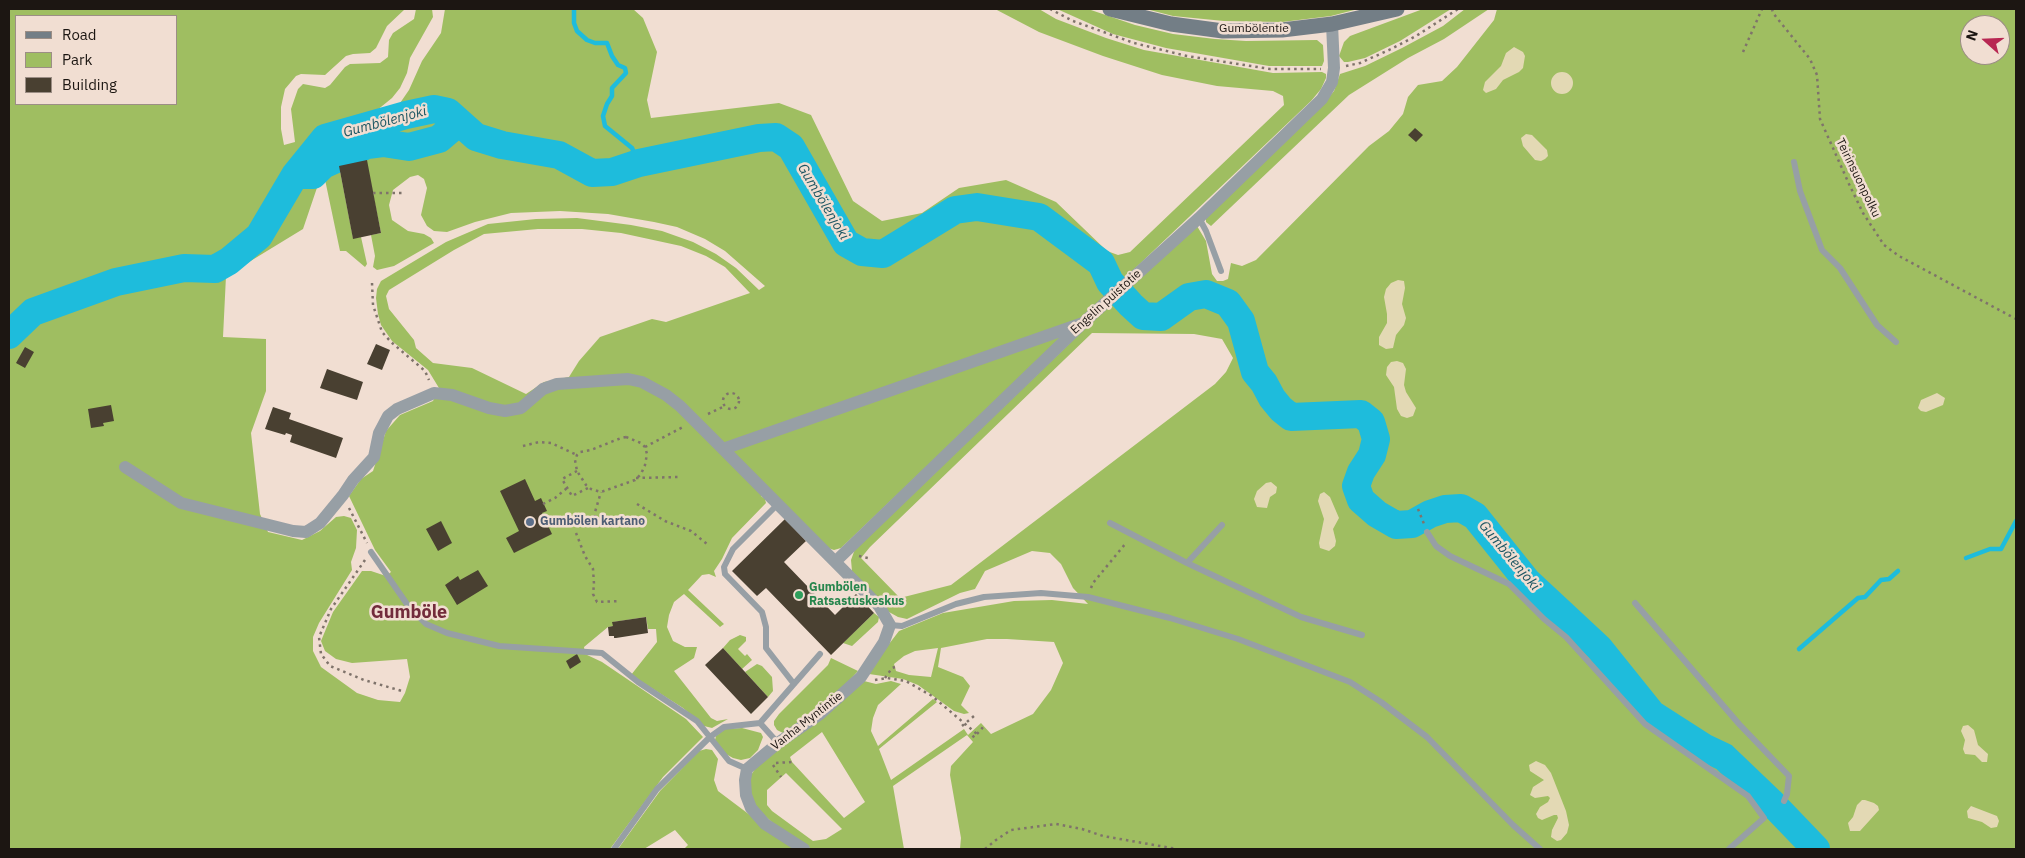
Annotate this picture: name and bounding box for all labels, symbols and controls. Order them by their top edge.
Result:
legend [15,15,178,105]
north arrow [1960,15,2010,65]
street label: Gumbölentie [1219,22,1289,36]
text: Road [62,25,97,44]
text: N [1962,27,1982,43]
text: Park [62,50,92,69]
text: Building [62,75,117,94]
water label: Gumbölenjoki [341,103,429,141]
street label: Teirinsuonpolku [1833,136,1883,220]
water label: Gumbölenjoki [794,161,852,243]
street label: Engelin puistotie [1068,267,1144,337]
place label: Gumbölen kartano [540,515,645,529]
marker: Gumbölen kartano [524,516,536,528]
water label: Gumbölenjoki [1475,518,1543,594]
place label: Gumbölen Ratsastuskeskus [809,581,904,609]
marker: Gumbölen Ratsastuskeskus [793,589,805,601]
district label: Gumböle [371,602,447,624]
street label: Vanha Myntintie [768,689,846,753]

